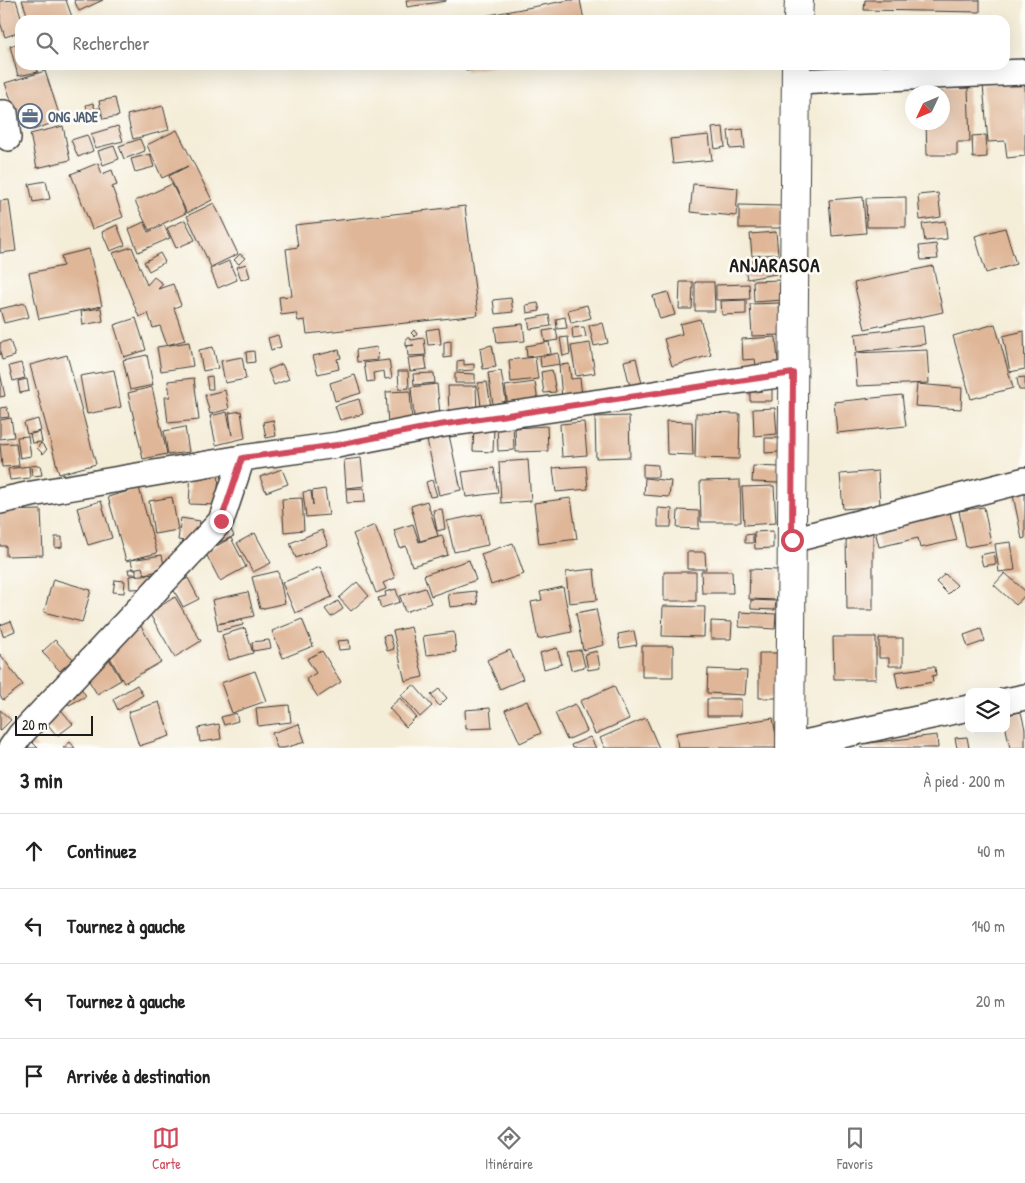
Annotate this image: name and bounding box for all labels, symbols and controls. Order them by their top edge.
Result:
search box [15,15,1010,70]
icon: search [33,29,61,57]
text: Rechercher [73,30,150,56]
north arrow [905,85,950,130]
office icon: ONG JADE [17,103,43,129]
place label: ONG JADE [48,107,99,126]
district label: ANJARASOA [729,252,821,278]
route end [210,510,233,533]
route start [781,529,804,552]
map controls [965,688,1010,733]
button: layers [965,688,1010,733]
scale bar [15,713,92,736]
text: 20 m [22,715,48,734]
text: 3 min [20,766,63,795]
text: À pied · 200 m [924,770,1005,792]
icon: ahead [20,837,48,865]
text: Continuez [67,838,136,864]
text: 40 m [977,840,1005,862]
icon: left [20,912,48,940]
text: Tournez à gauche [67,913,185,939]
text: 140 m [971,915,1005,937]
icon: left [20,987,48,1015]
text: Tournez à gauche [67,988,185,1014]
text: 20 m [976,990,1005,1012]
icon: arrive [20,1062,48,1090]
text: Arrivée à destination [67,1063,210,1089]
tab: Carte [152,1124,181,1173]
tab: Itinéraire [485,1124,533,1173]
tab: Favoris [837,1124,873,1173]

